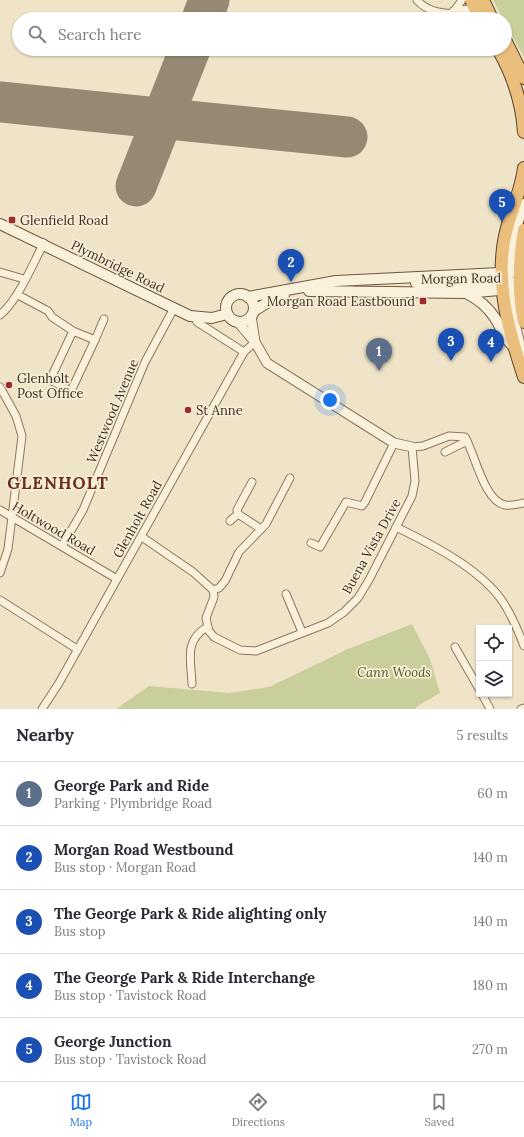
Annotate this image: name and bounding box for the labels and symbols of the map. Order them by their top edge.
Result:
pin: 5 [489,189,515,222]
place label: Glenfield Road [20,212,109,229]
marker: Glenfield Road [7,215,17,225]
street label: Plymbridge Road [68,236,168,297]
pin: 2 [278,249,304,282]
street label: Morgan Road [421,269,502,288]
place label: Morgan Road Eastbound [267,293,415,310]
marker: Morgan Road Eastbound [418,296,428,306]
pin: 3 [438,328,464,361]
pin: 4 [478,329,504,362]
pin: 1 [366,338,392,371]
street label: Westwood Avenue [83,357,142,466]
place label: Glenholt Post Office [17,370,84,402]
marker: Glenholt Post Office [4,380,14,390]
your location [320,390,340,410]
place label: St Anne [196,402,243,419]
marker: St Anne [183,405,193,415]
district label: GLENHOLT [7,472,109,494]
street label: Glenholt Road [109,477,166,561]
street label: Buena Vista Drive [338,496,405,597]
street label: Holtwood Road [9,498,98,559]
park label: Cann Woods [357,664,431,681]

